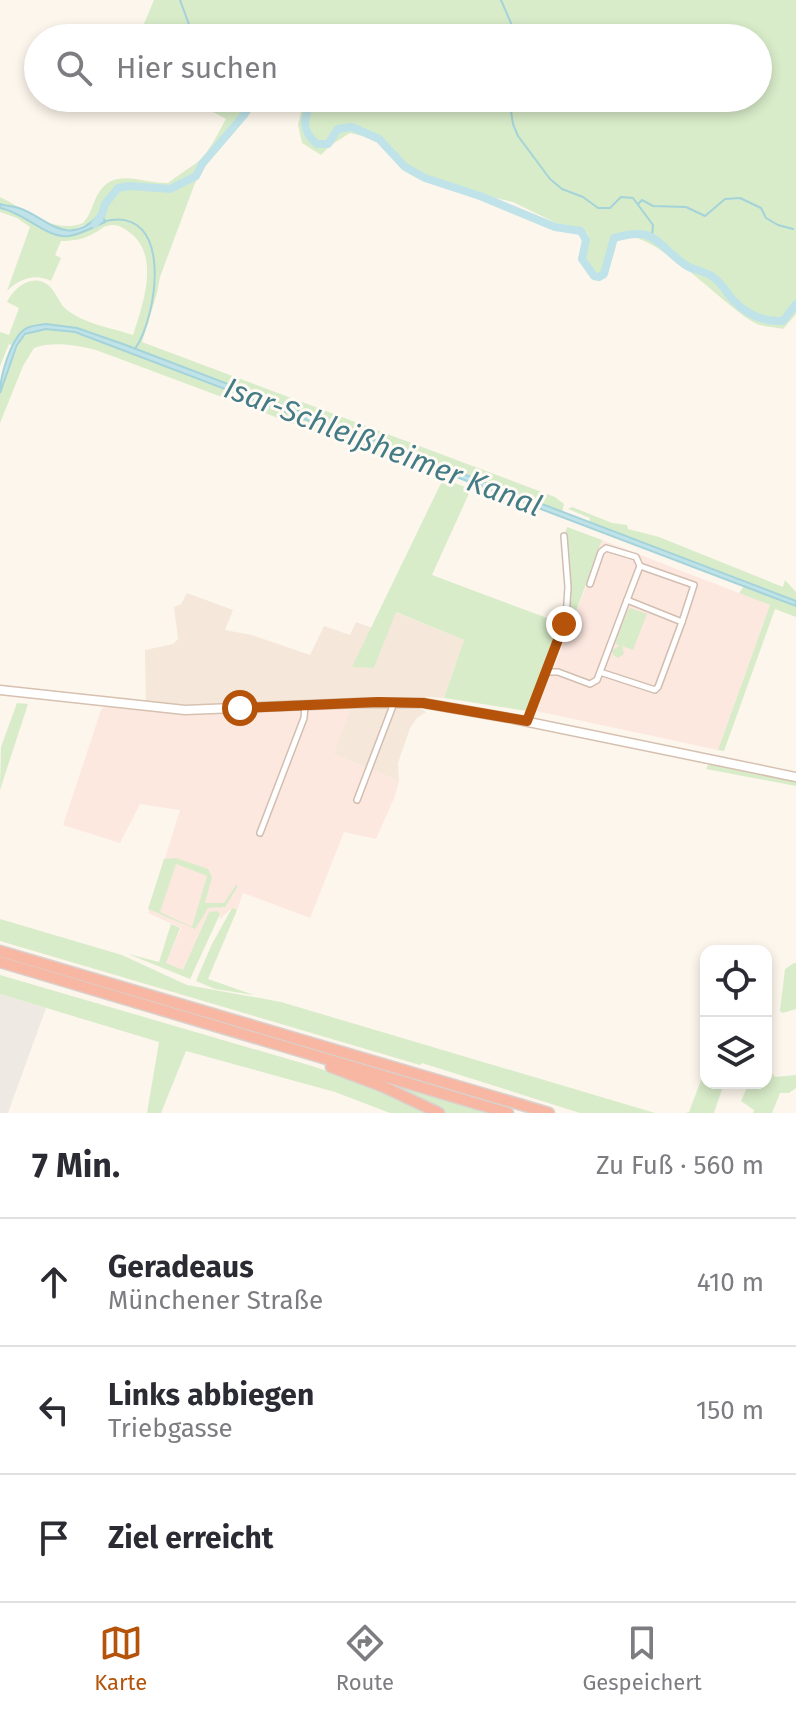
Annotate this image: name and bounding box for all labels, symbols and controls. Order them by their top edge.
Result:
search box [24,24,772,112]
icon: search [52,46,96,90]
text: Hier suchen [116,50,278,86]
water label: Isar-Schleißheimer Kanal [219,370,547,524]
route end [546,606,582,642]
route start [222,690,258,726]
map controls [700,945,772,1089]
button: locate [700,945,772,1017]
button: layers [700,1017,772,1089]
text: 7 Min. [32,1145,120,1186]
text: Zu Fuß · 560 m [596,1150,764,1181]
text: Geradeaus [108,1249,254,1285]
icon: ahead [32,1260,76,1304]
text: 410 m [697,1267,764,1298]
text: Münchener Straße [108,1285,323,1316]
text: Links abbiegen [108,1377,314,1413]
icon: left [32,1388,76,1432]
text: 150 m [696,1395,764,1426]
text: Triebgasse [108,1413,233,1444]
icon: arrive [32,1516,76,1560]
text: Ziel erreicht [108,1520,273,1556]
tab: Karte [94,1621,147,1696]
tab: Route [336,1621,394,1696]
tab: Gespeichert [582,1621,702,1696]

